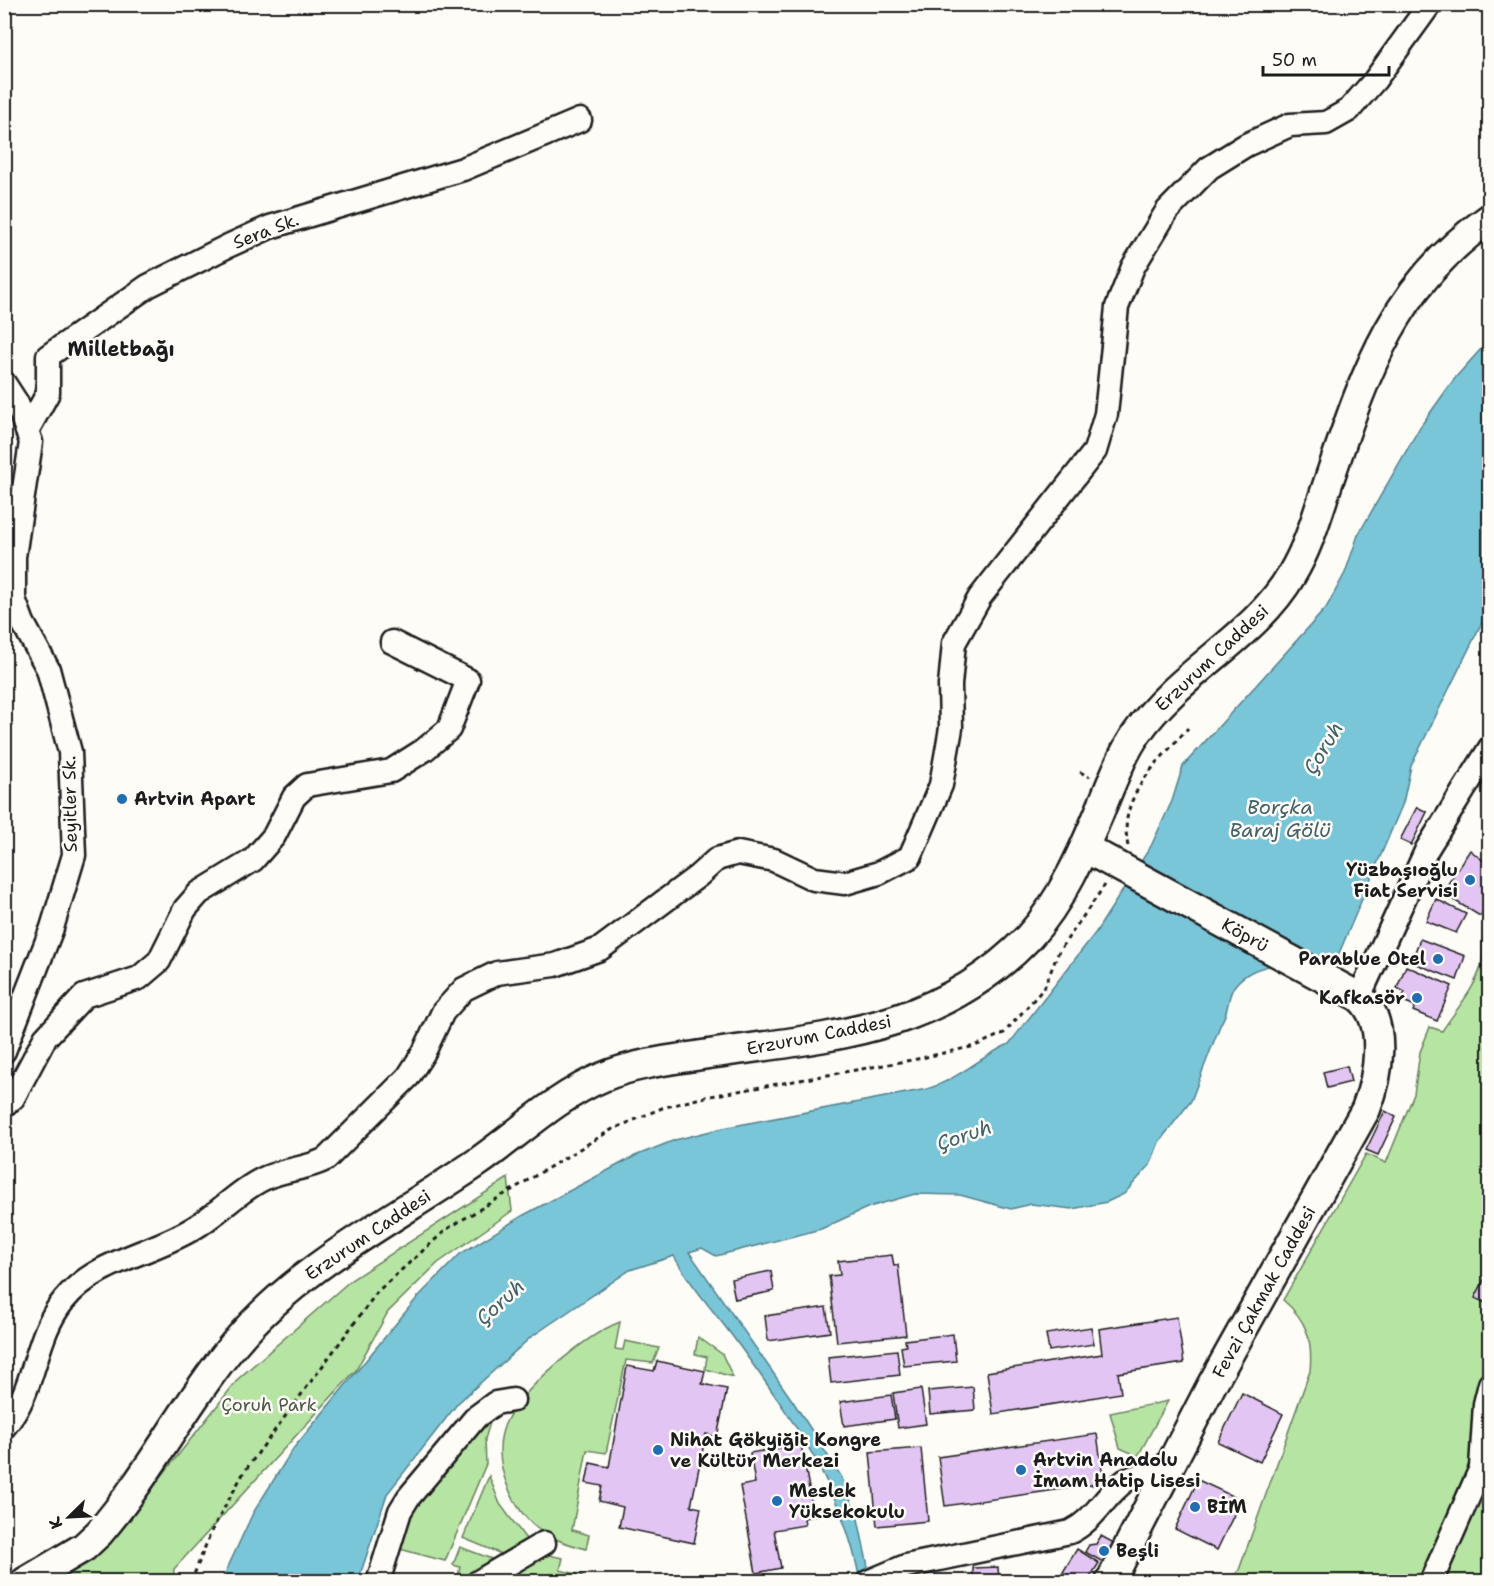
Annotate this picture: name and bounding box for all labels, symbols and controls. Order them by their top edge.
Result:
scale bar [1263,39,1389,77]
text: 50 m [1272,48,1317,72]
street label: Sera Sk. [230,207,302,255]
district label: Milletbağı [67,336,175,362]
street label: Erzurum Caddesi [1150,599,1274,717]
water label: Çoruh [1297,717,1349,779]
street label: Seyitler Sk. [57,756,83,852]
place label: Artvin Apart [134,787,256,811]
marker: Artvin Apart [115,792,129,806]
water label: Borçka Baraj Gölü [1229,794,1331,843]
place label: Yüzbaşıoğlu Fiat Servisi [1346,858,1458,903]
marker: Yüzbaşıoğlu Fiat Servisi [1463,873,1477,887]
street label: Köprü [1217,912,1273,958]
place label: Parablue Otel [1298,947,1426,971]
marker: Parablue Otel [1431,952,1445,966]
place label: Kafkasör [1319,986,1405,1010]
marker: Kafkasör [1410,991,1424,1005]
street label: Erzurum Caddesi [745,1009,893,1061]
water label: Çoruh [933,1113,995,1157]
street label: Erzurum Caddesi [300,1184,436,1286]
street label: Fevzi Çakmak Caddesi [1207,1202,1321,1382]
water label: Çoruh [470,1273,530,1331]
park label: Çoruh Park [221,1393,317,1417]
place label: Nihat Gökyiğit Kongre ve Kültür Merkezi [670,1428,881,1473]
marker: Nihat Gökyiğit Kongre ve Kültür Merkezi [651,1443,665,1457]
place label: Artvin Anadolu İmam Hatip Lisesi [1033,1448,1201,1493]
marker: Artvin Anadolu İmam Hatip Lisesi [1014,1463,1028,1477]
place label: Meslek Yüksekokulu [789,1479,905,1524]
north arrow [39,1487,99,1547]
marker: Meslek Yüksekokulu [770,1494,784,1508]
place label: BİM [1207,1495,1247,1519]
marker: BİM [1188,1500,1202,1514]
text: K [44,1514,68,1532]
place label: Beşli [1116,1539,1159,1563]
marker: Beşli [1097,1544,1111,1558]

